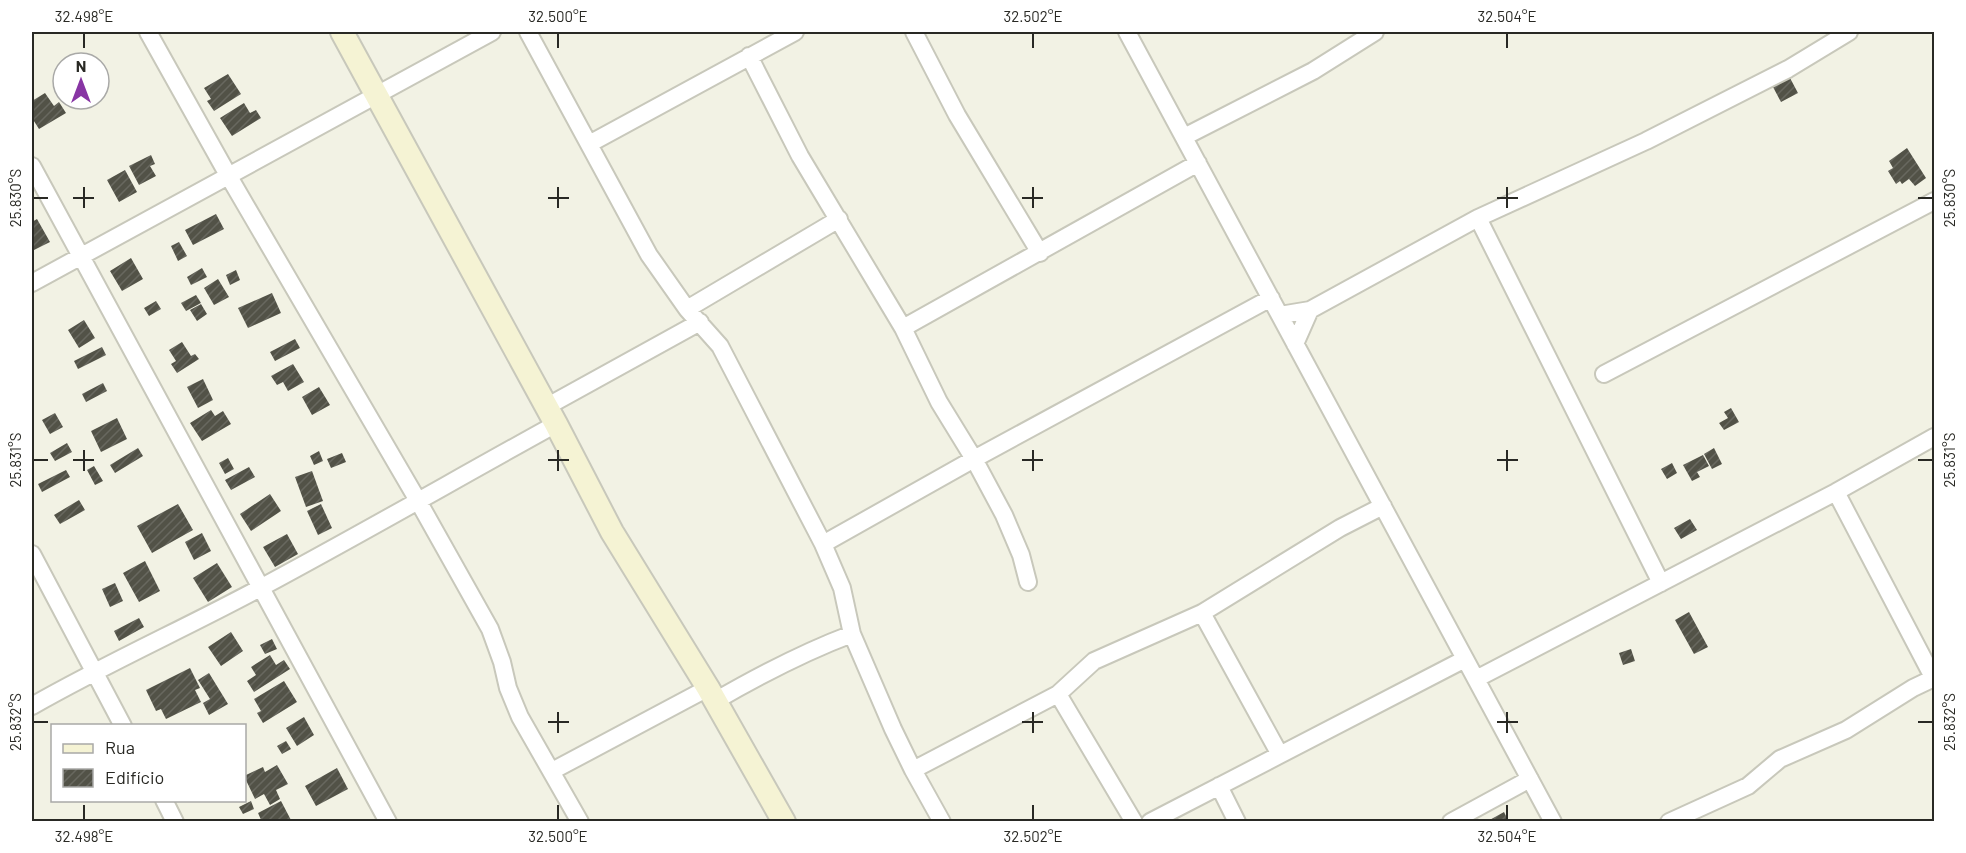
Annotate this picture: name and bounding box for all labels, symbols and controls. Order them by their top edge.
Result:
text: 32.498°E [55,7,113,25]
text: 32.500°E [528,7,588,25]
text: 32.502°E [1004,7,1062,25]
text: 32.504°E [1477,7,1537,25]
north arrow [51,51,111,111]
text: N [76,56,86,75]
text: 25.830°S [6,169,24,227]
text: 25.830°S [1940,169,1958,227]
text: 25.831°S [6,432,24,488]
text: 25.831°S [1940,432,1958,488]
text: 25.832°S [6,693,24,751]
text: 25.832°S [1940,693,1958,751]
legend [51,724,246,802]
text: Rua [105,736,135,758]
text: Edifício [105,766,164,788]
text: 32.498°E [55,827,113,845]
text: 32.500°E [528,827,588,845]
text: 32.502°E [1004,827,1062,845]
text: 32.504°E [1477,827,1537,845]

